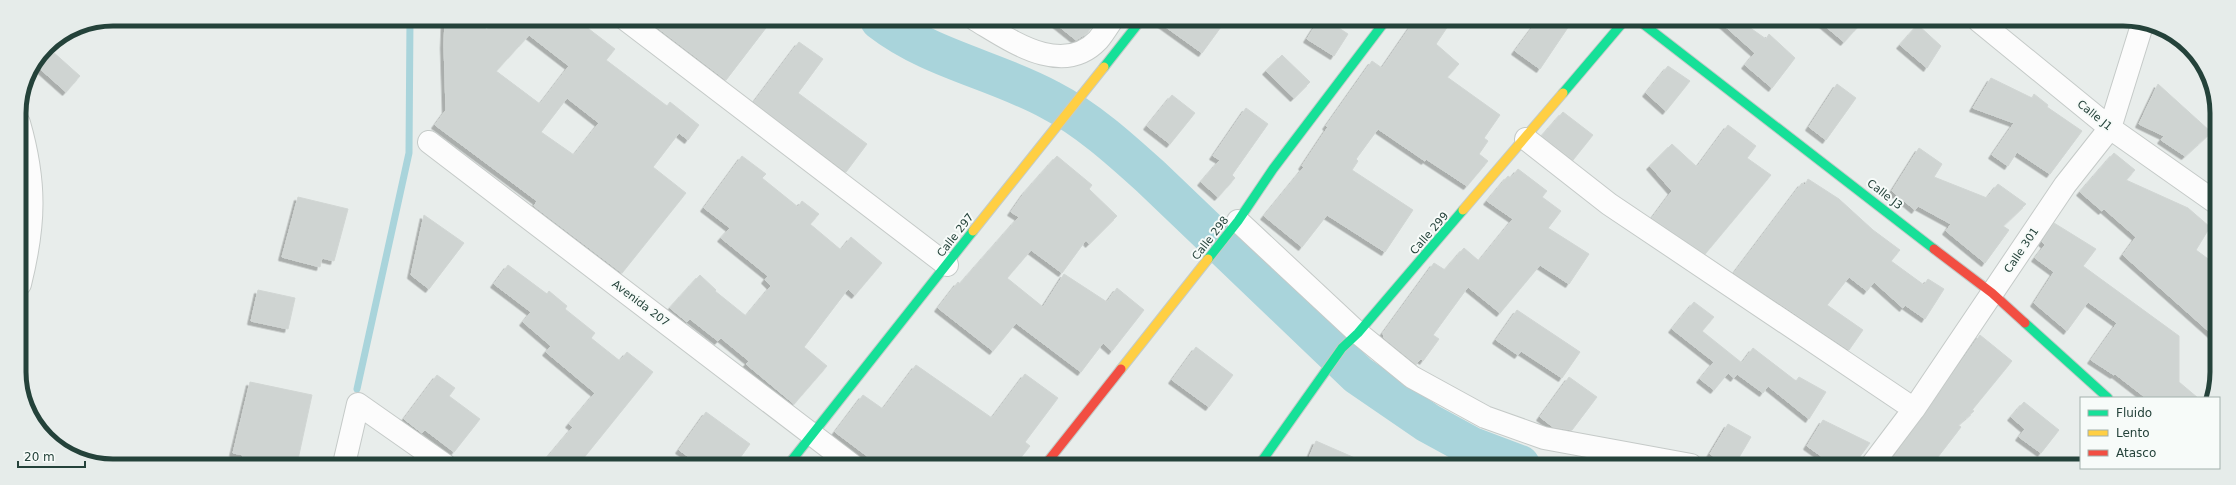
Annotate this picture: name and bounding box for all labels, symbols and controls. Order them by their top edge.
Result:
street label: Calle J1 [2075,97,2115,133]
street label: Calle J3 [1865,177,1905,212]
street label: Calle 299 [1407,210,1451,257]
street label: Calle 297 [934,211,976,260]
street label: Calle 298 [1189,214,1231,263]
street label: Calle 301 [2002,225,2041,275]
street label: Avenida 207 [609,278,672,329]
legend [2080,397,2220,469]
text: Fluido [2116,406,2152,420]
text: Lento [2116,426,2150,440]
scale bar [18,443,85,469]
text: Atasco [2116,446,2156,460]
text: 20 m [24,450,55,464]

